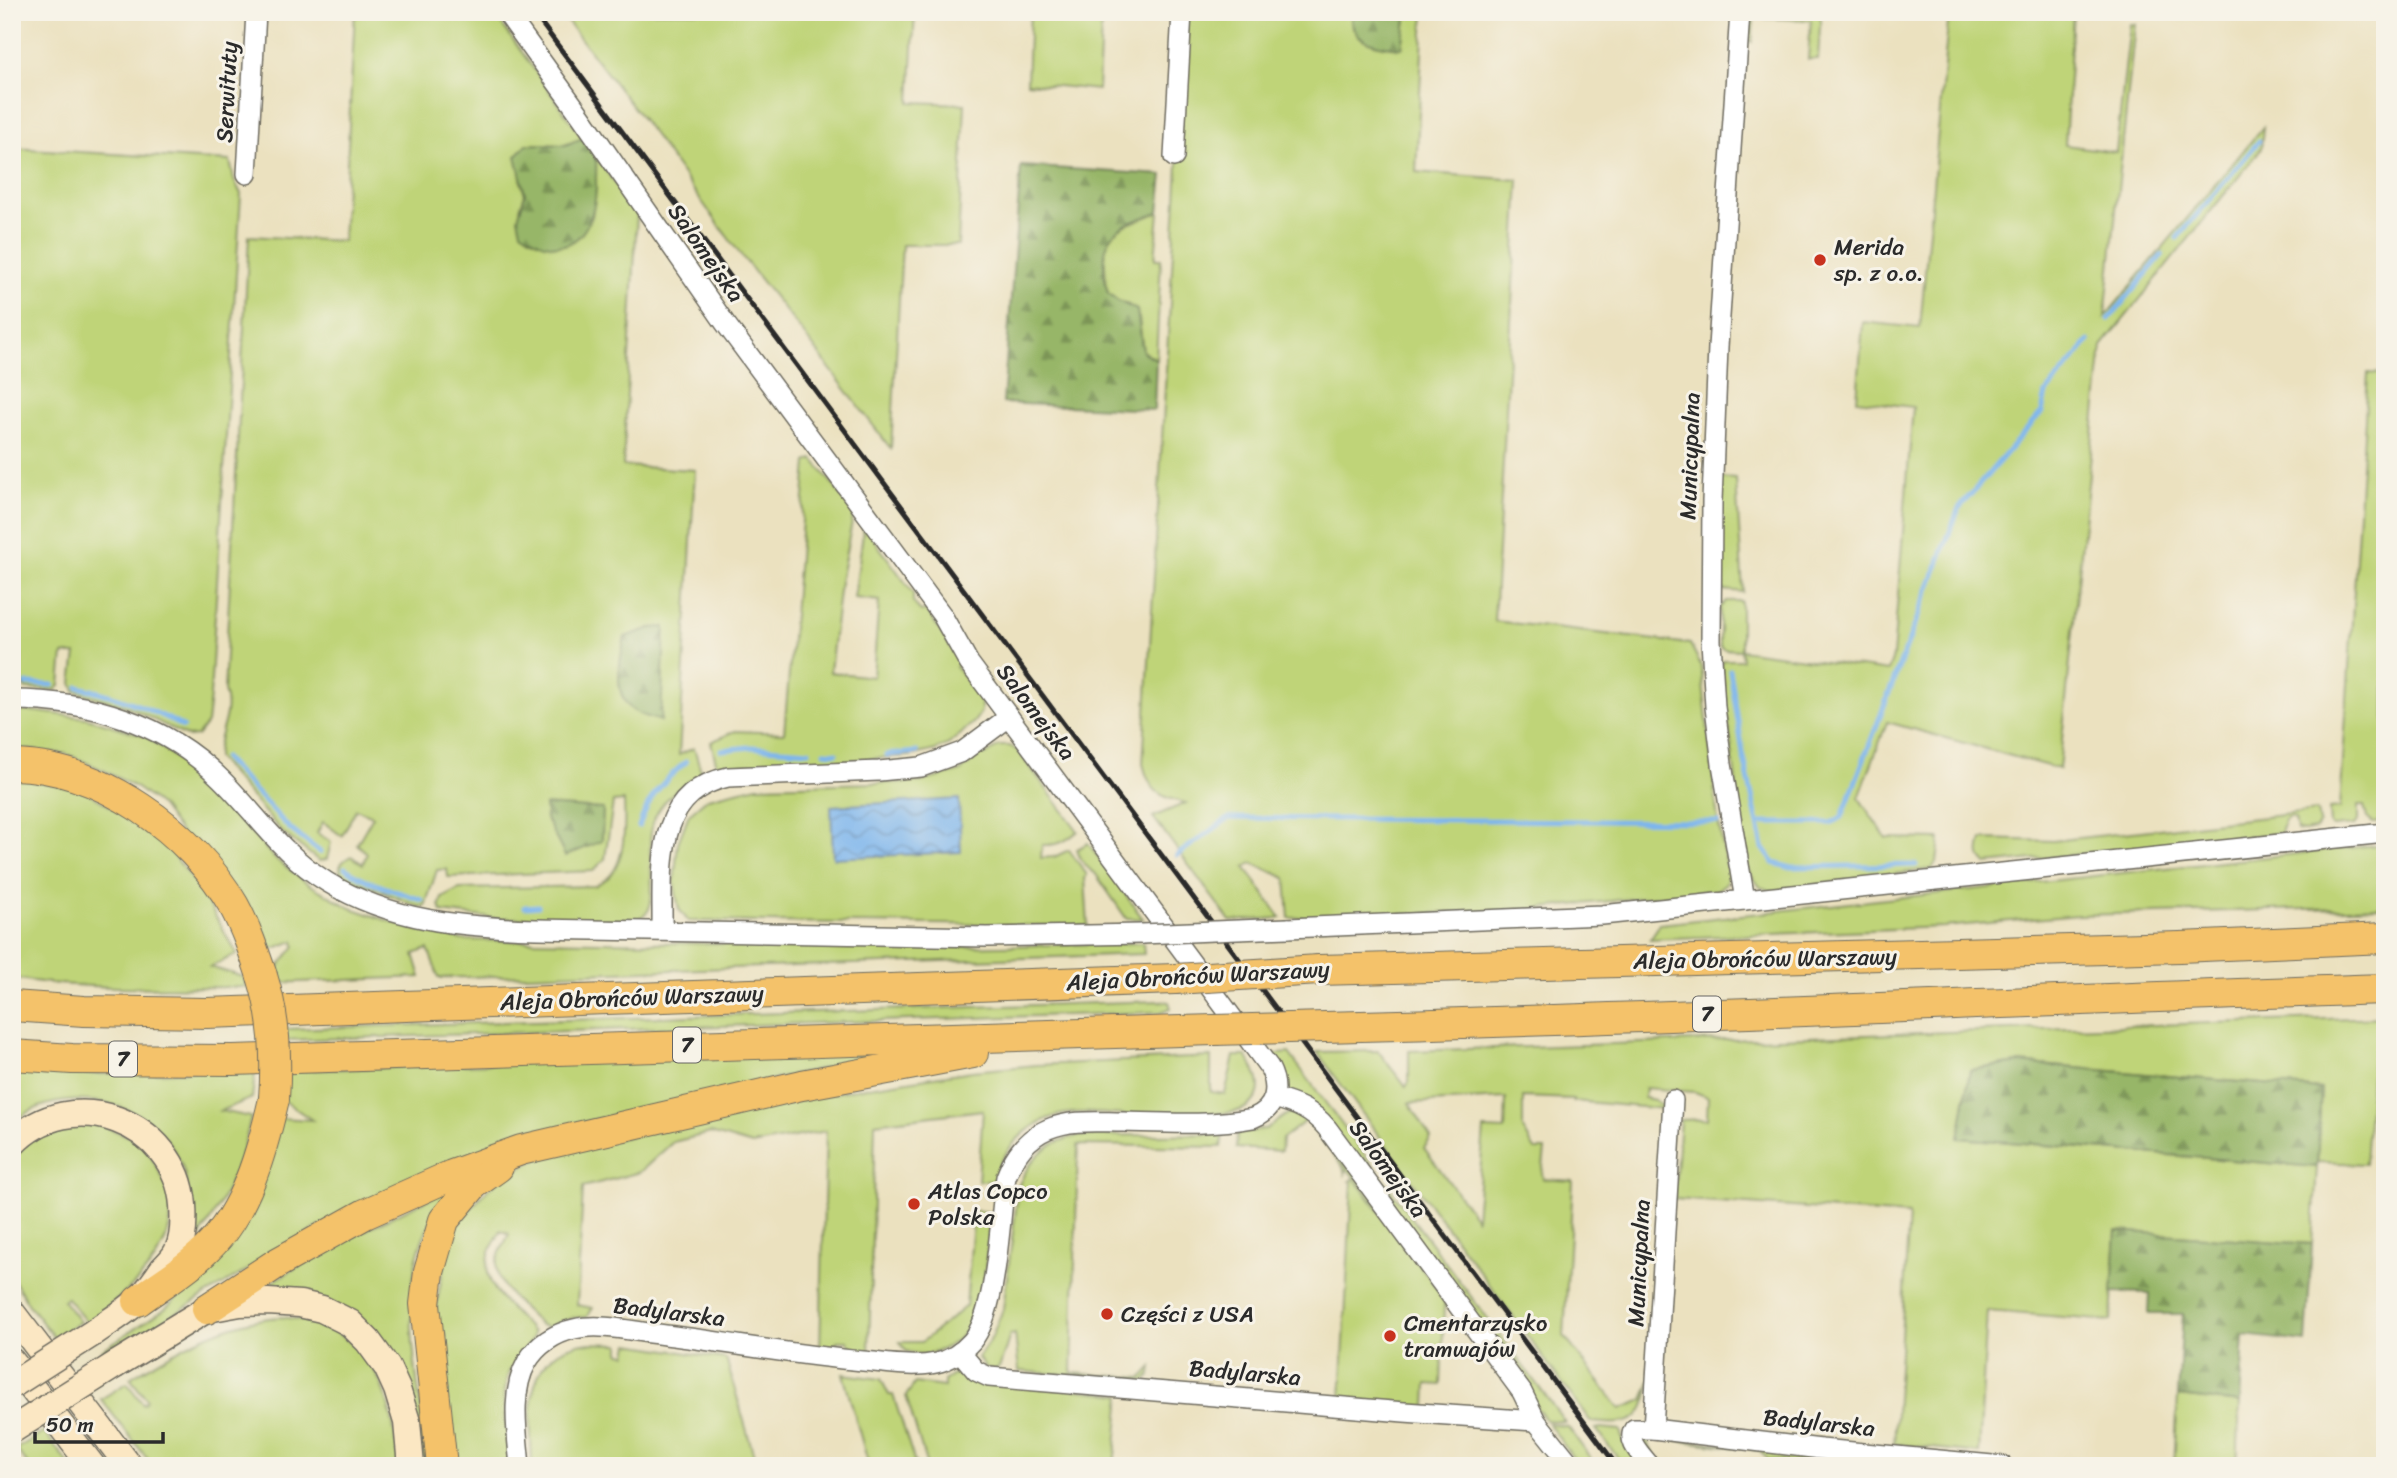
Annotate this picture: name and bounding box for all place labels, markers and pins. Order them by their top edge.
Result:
place label: Merida sp. z o.o. [1833,227,1924,294]
marker: Merida sp. z o.o. [1812,252,1828,268]
place label: Atlas Copco Polska [927,1171,1048,1238]
marker: Atlas Copco Polska [906,1196,922,1212]
place label: Części z USA [1121,1294,1254,1335]
place label: Cmentarzysko tramwajów [1404,1303,1547,1370]
marker: Części z USA [1099,1306,1115,1322]
marker: Cmentarzysko tramwajów [1382,1328,1398,1344]

